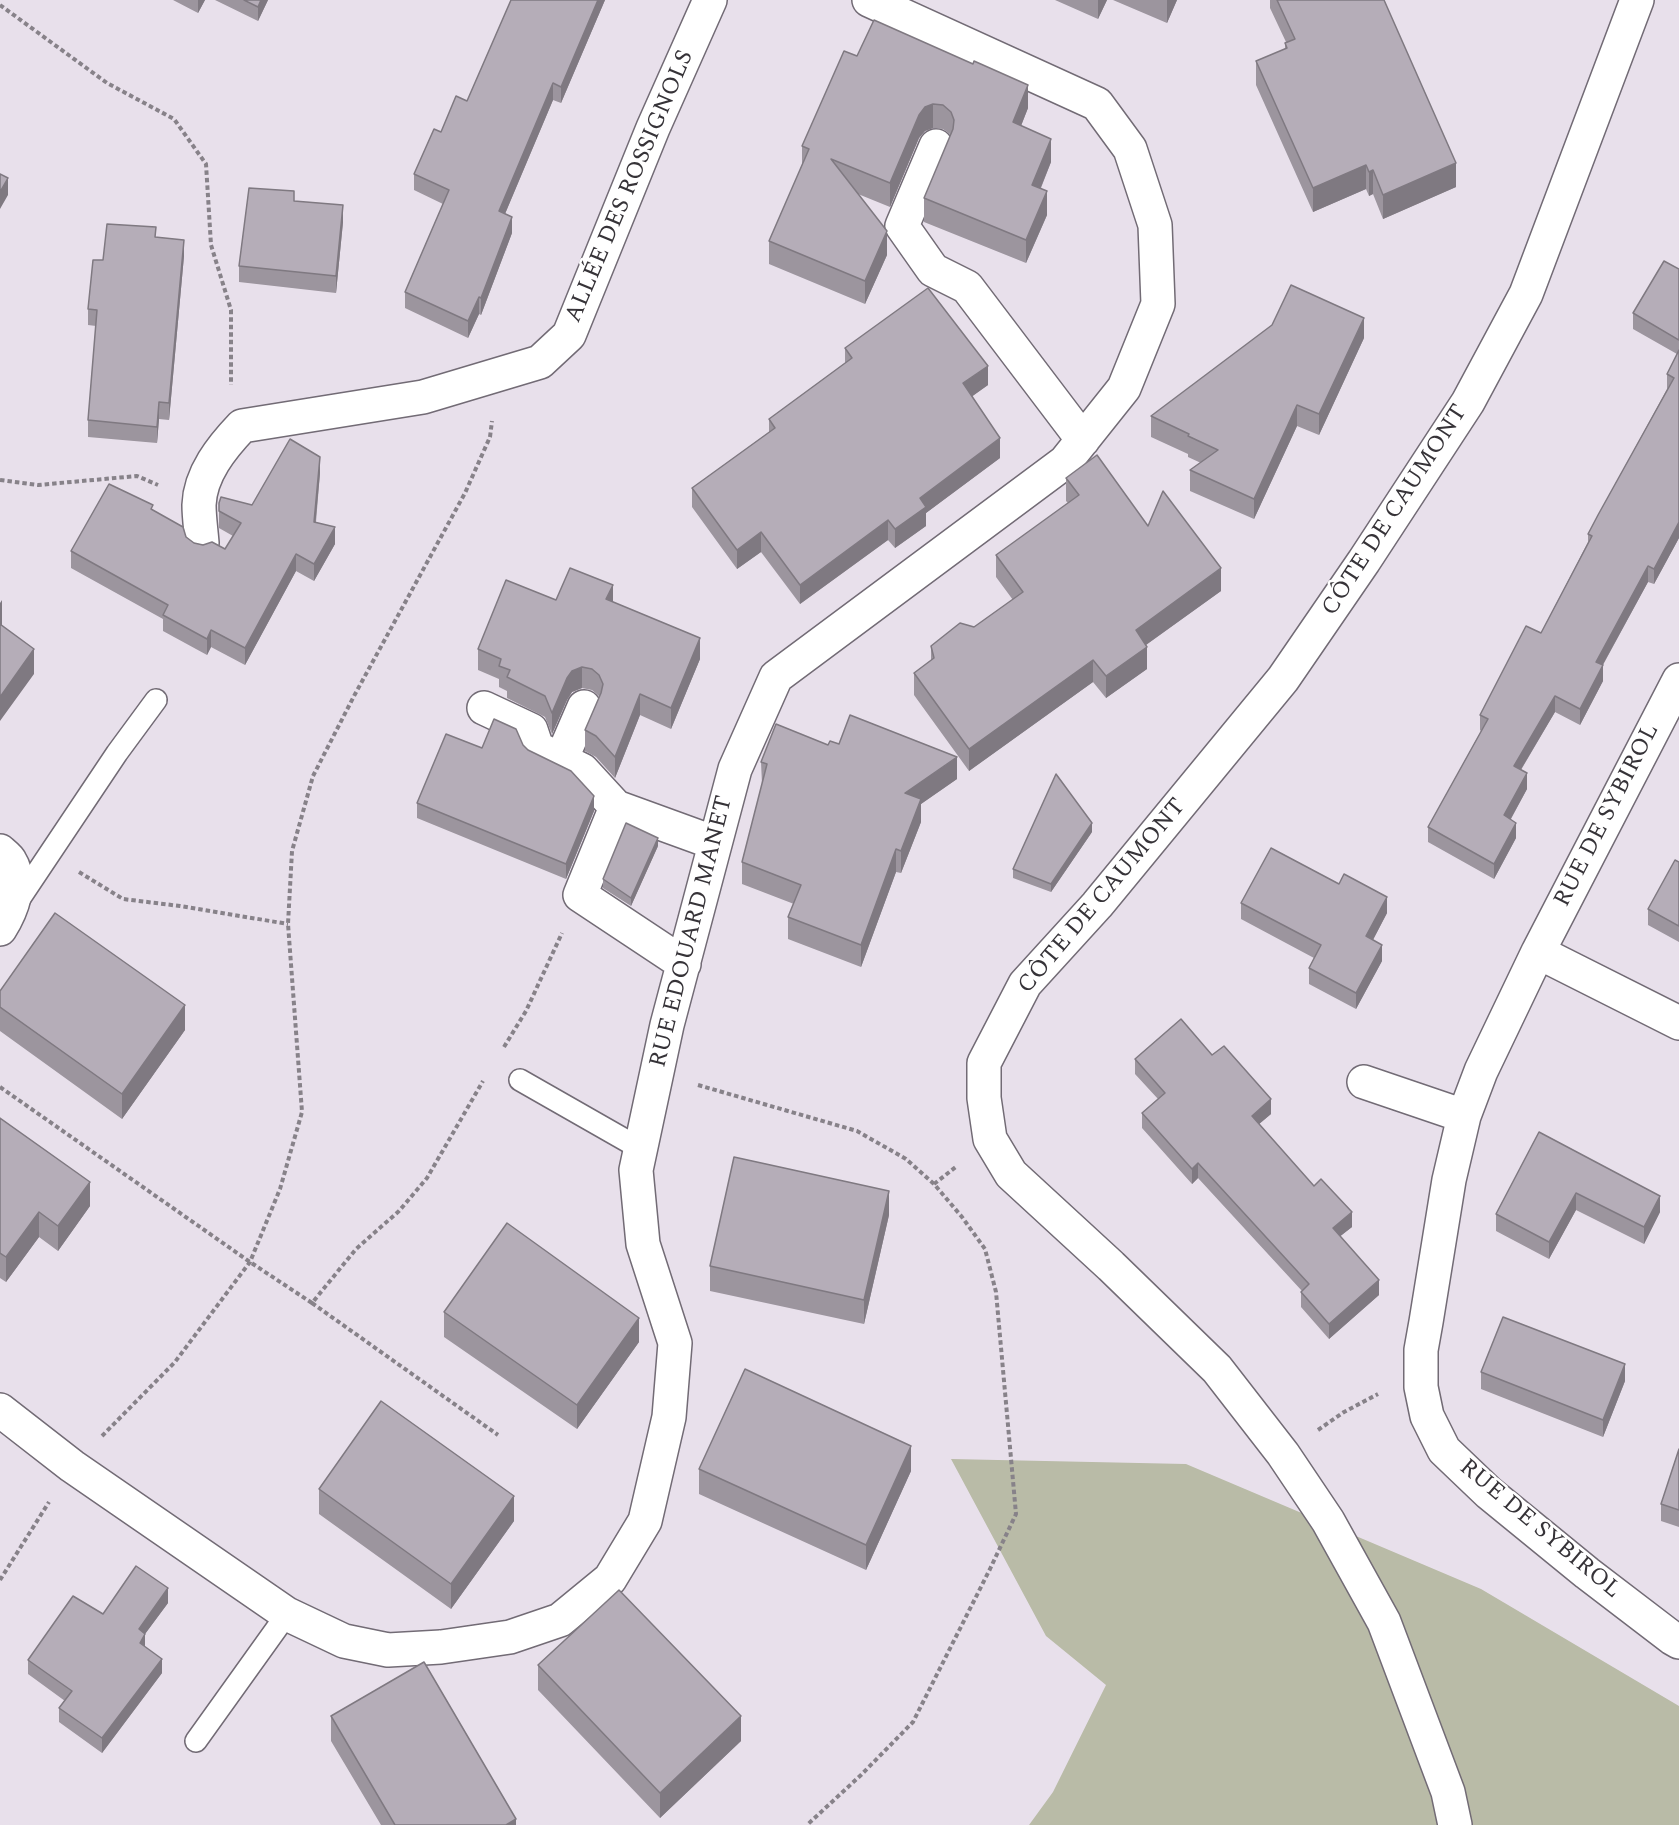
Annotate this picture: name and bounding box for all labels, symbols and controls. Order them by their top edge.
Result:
street label: ALLÉE DES ROSSIGNOLS [560,46,702,328]
street label: CÔTE DE CAUMONT [1317,400,1475,622]
street label: RUE DE SYBIROL [1549,719,1667,913]
street label: RUE EDOUARD MANET [645,793,741,1071]
street label: CÔTE DE CAUMONT [1013,794,1193,1000]
street label: RUE DE SYBIROL [1452,1454,1626,1606]

